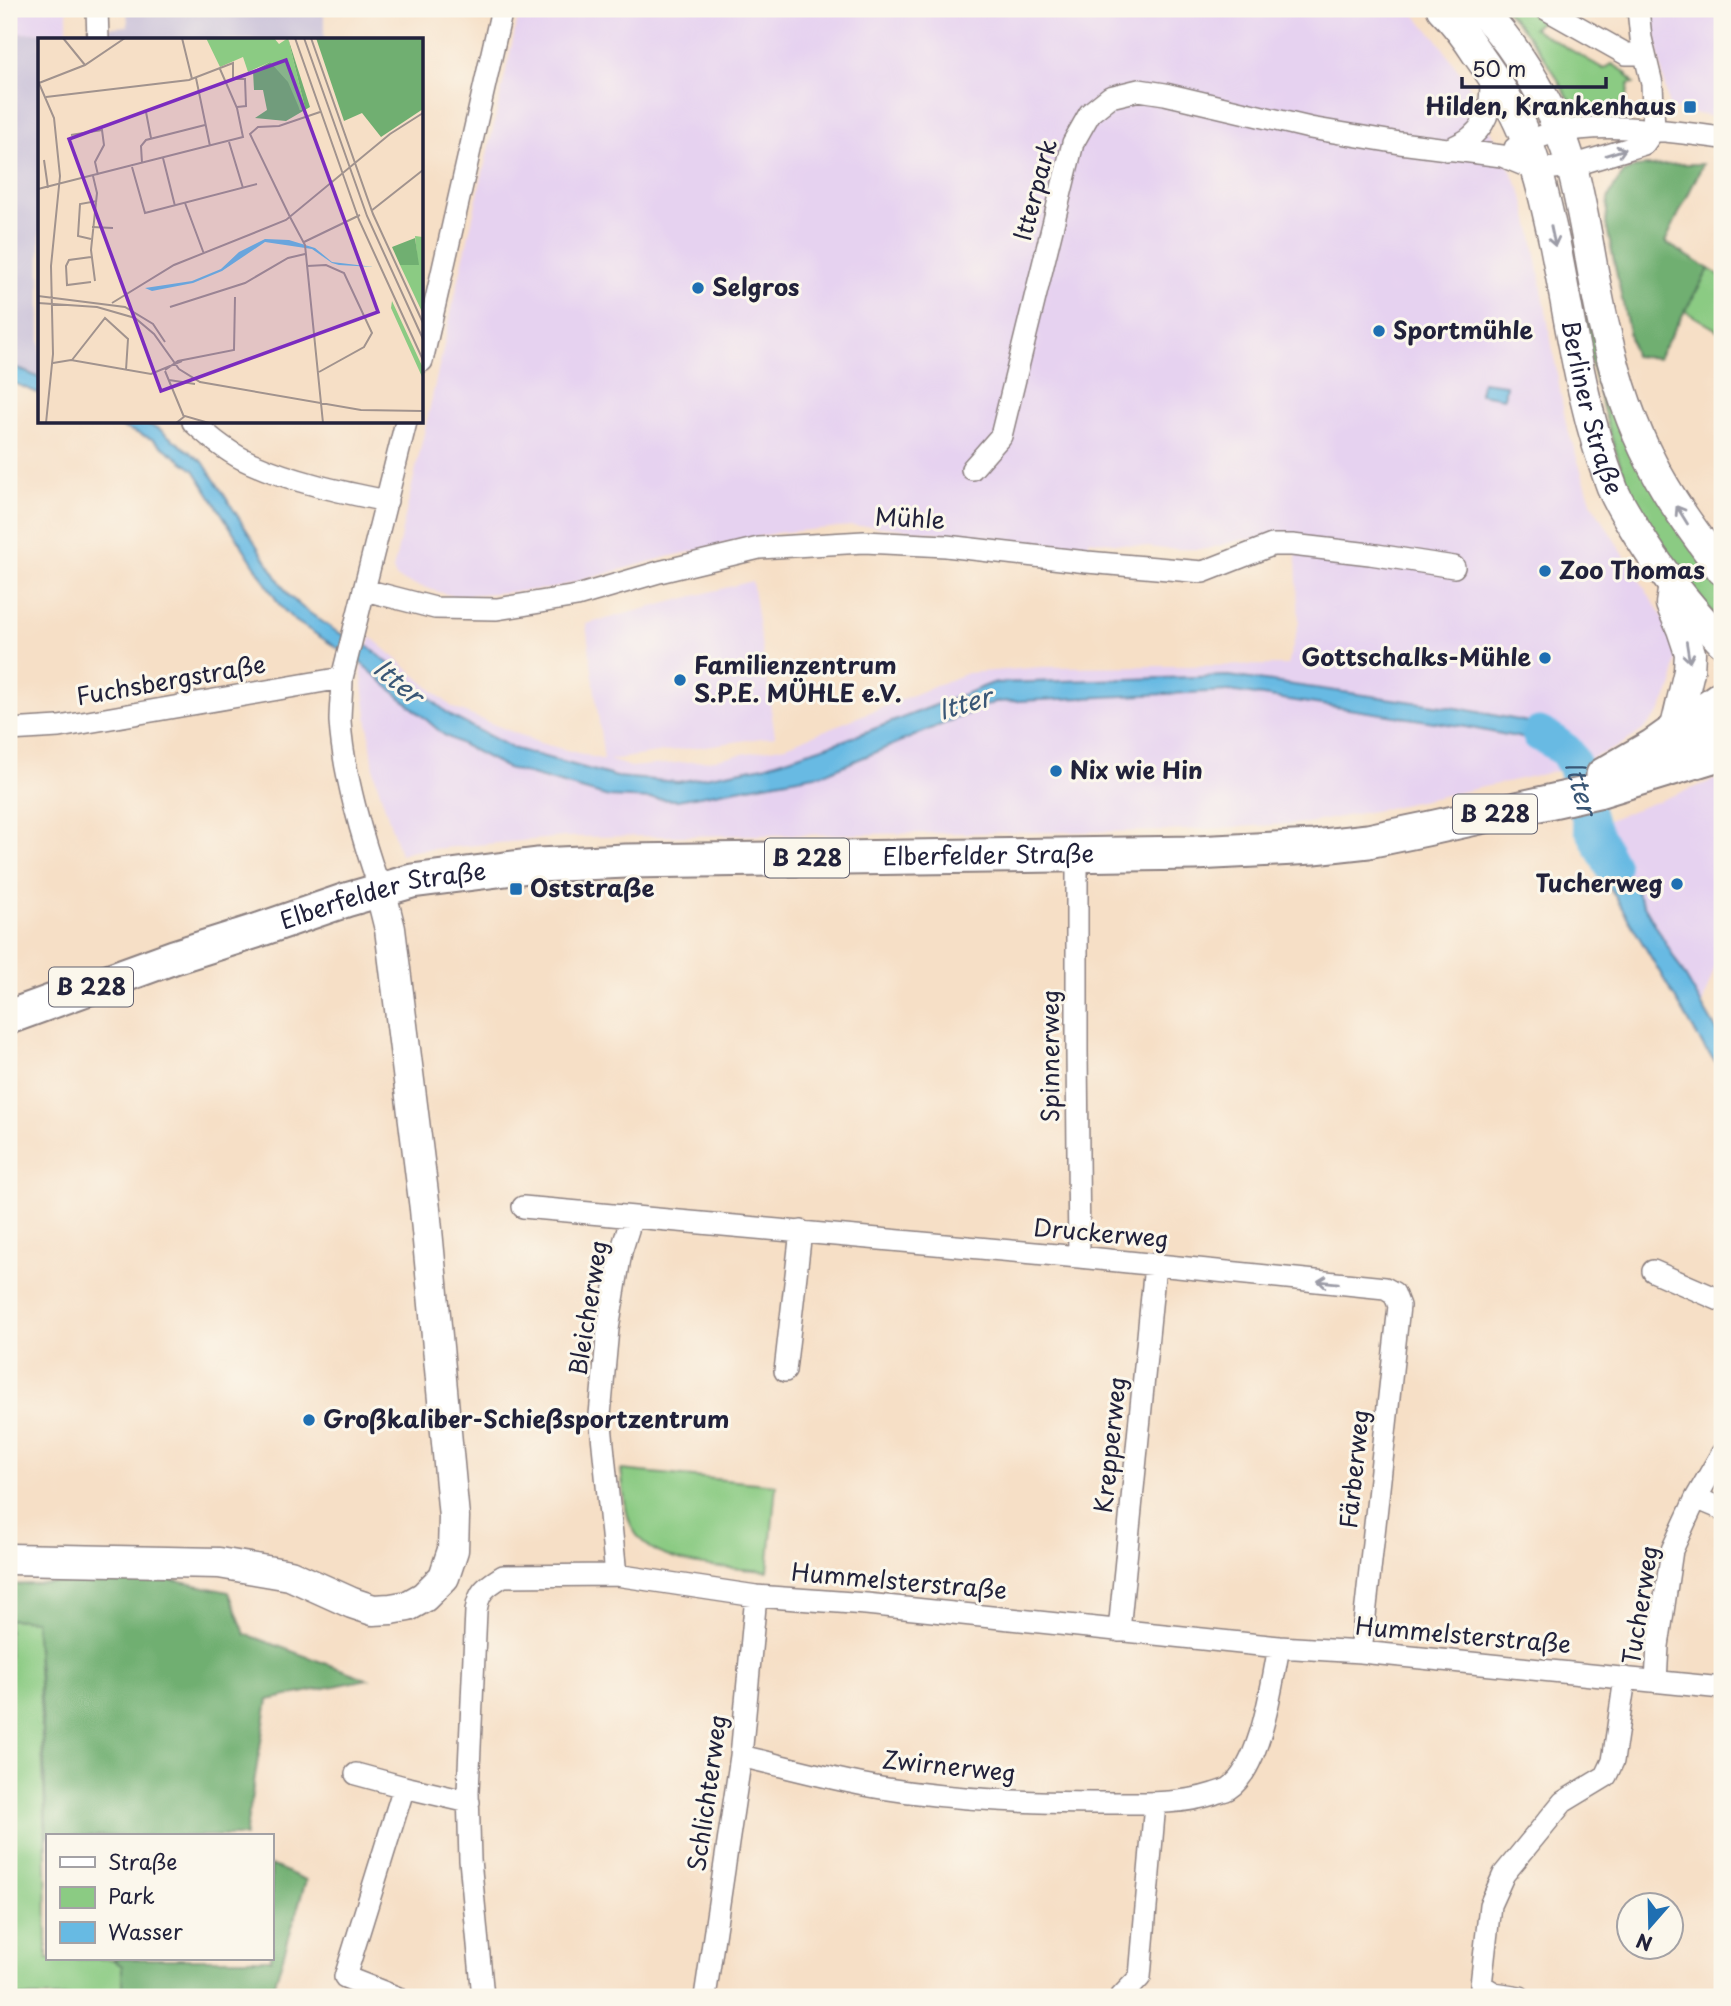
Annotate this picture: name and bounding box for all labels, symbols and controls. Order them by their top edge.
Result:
inset map [38,38,424,424]
scale bar [1462,46,1605,90]
text: 50 m [1472,52,1526,84]
place label: Hilden, Krankenhaus [1425,87,1676,123]
marker: Hilden, Krankenhaus [1682,99,1698,115]
street label: Itterpark [1003,135,1065,244]
one-way arrow [1605,145,1627,158]
one-way arrow [1546,224,1560,247]
place label: Selgros [712,268,800,304]
marker: Selgros [690,280,706,296]
place label: Sportmühle [1393,311,1533,347]
street label: Berliner Straße [1553,317,1633,500]
marker: Sportmühle [1371,323,1387,339]
street label: Mühle [874,497,946,537]
one-way arrow [1675,505,1689,525]
place label: Zoo Thomas [1559,551,1705,587]
marker: Zoo Thomas [1537,563,1553,579]
place label: Gottschalks-Mühle [1301,638,1531,674]
one-way arrow [1682,640,1695,663]
street label: Fuchsbergstraße [73,645,268,713]
place label: Familienzentrum S.P.E. MÜHLE e.V. [694,646,902,710]
water label: Itter [366,648,435,716]
marker: Gottschalks-Mühle [1537,650,1553,666]
marker: Familienzentrum S.P.E. MÜHLE e.V. [672,672,688,688]
water label: Itter [933,675,1000,729]
place label: Nix wie Hin [1070,751,1203,787]
water label: Itter [1556,756,1609,823]
marker: Nix wie Hin [1048,763,1064,779]
road number: B 228 [1453,794,1537,834]
street label: Elberfelder Straße [882,834,1094,873]
road number: B 228 [765,838,849,878]
street label: Elberfelder Straße [275,852,488,937]
place label: Tucherweg [1535,864,1663,900]
place label: Oststraße [530,869,654,905]
marker: Tucherweg [1669,876,1685,892]
marker: Oststraße [508,881,524,897]
road number: B 228 [49,968,133,1006]
street label: Spinnerweg [1031,990,1067,1122]
street label: Druckerweg [1032,1208,1170,1256]
street label: Bleicherweg [559,1237,615,1378]
one-way arrow [1317,1275,1339,1288]
street label: Krepperweg [1084,1375,1134,1515]
place label: Großkaliber-Schießsportzentrum [323,1400,729,1436]
street label: Färberweg [1329,1407,1377,1530]
marker: Großkaliber-Schießsportzentrum [301,1412,317,1428]
street label: Tucherweg [1612,1542,1666,1667]
street label: Hummelsterstraße [790,1553,1009,1607]
street label: Hummelsterstraße [1354,1607,1573,1661]
street label: Schlichterweg [677,1712,735,1874]
street label: Zwirnerweg [881,1740,1018,1790]
legend [46,1834,273,1960]
text: Straße [108,1845,177,1877]
text: Park [108,1879,155,1911]
north arrow [1616,1890,1686,1960]
text: Wasser [108,1915,183,1947]
text: N [1632,1927,1656,1959]

